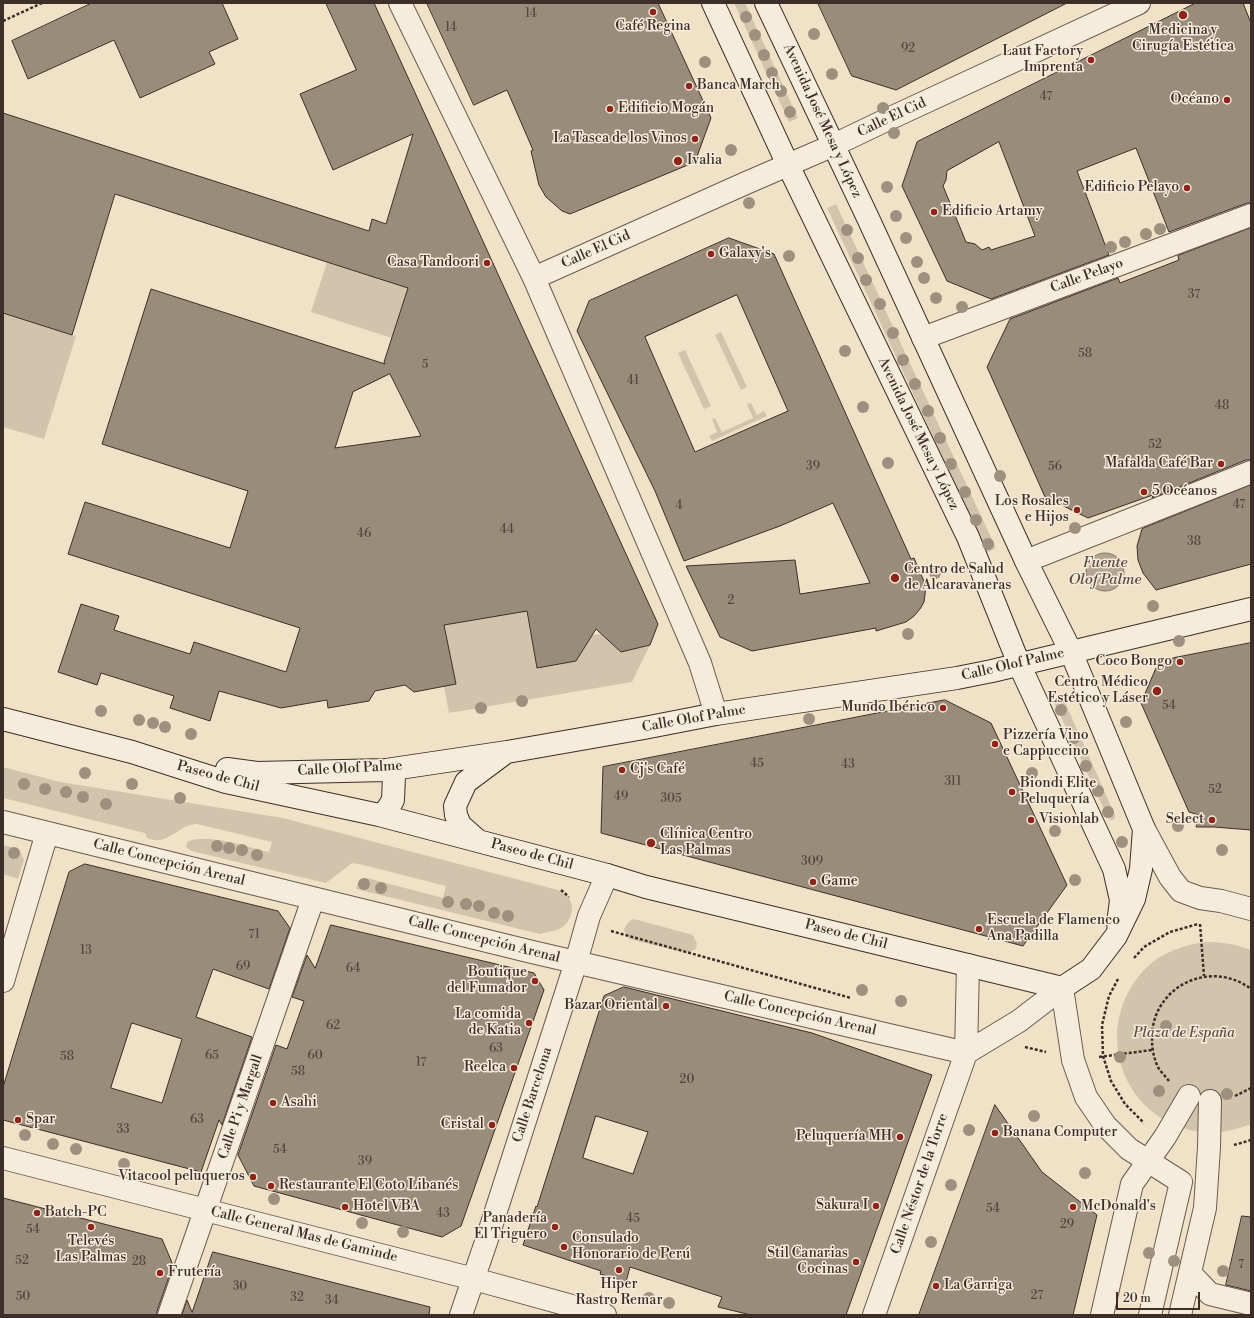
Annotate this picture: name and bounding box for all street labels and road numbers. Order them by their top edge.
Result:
street label: Avenida José Mesa y López [779,41,865,201]
street label: Calle El Cid [855,95,929,141]
street label: Calle El Cid [559,227,633,273]
street label: Calle Pelayo [1048,255,1126,297]
street label: Avenida José Mesa y López [874,355,962,513]
street label: Calle Olof Palme [960,645,1066,685]
street label: Calle Olof Palme [641,702,747,736]
street label: Paseo de Chil [175,758,261,796]
street label: Calle Olof Palme [297,758,403,780]
street label: Calle Concepción Arenal [91,836,247,890]
street label: Paseo de Chil [489,836,575,874]
street label: Calle Concepción Arenal [406,913,562,967]
street label: Paseo de Chil [803,917,889,953]
street label: Calle Concepción Arenal [722,988,878,1040]
street label: Calle Barcelona [510,1045,556,1145]
street label: Calle Pi y Margall [215,1052,267,1162]
street label: Calle Néstor de la Torre [888,1111,952,1257]
street label: Calle General Mas de Gaminde [209,1204,399,1266]

